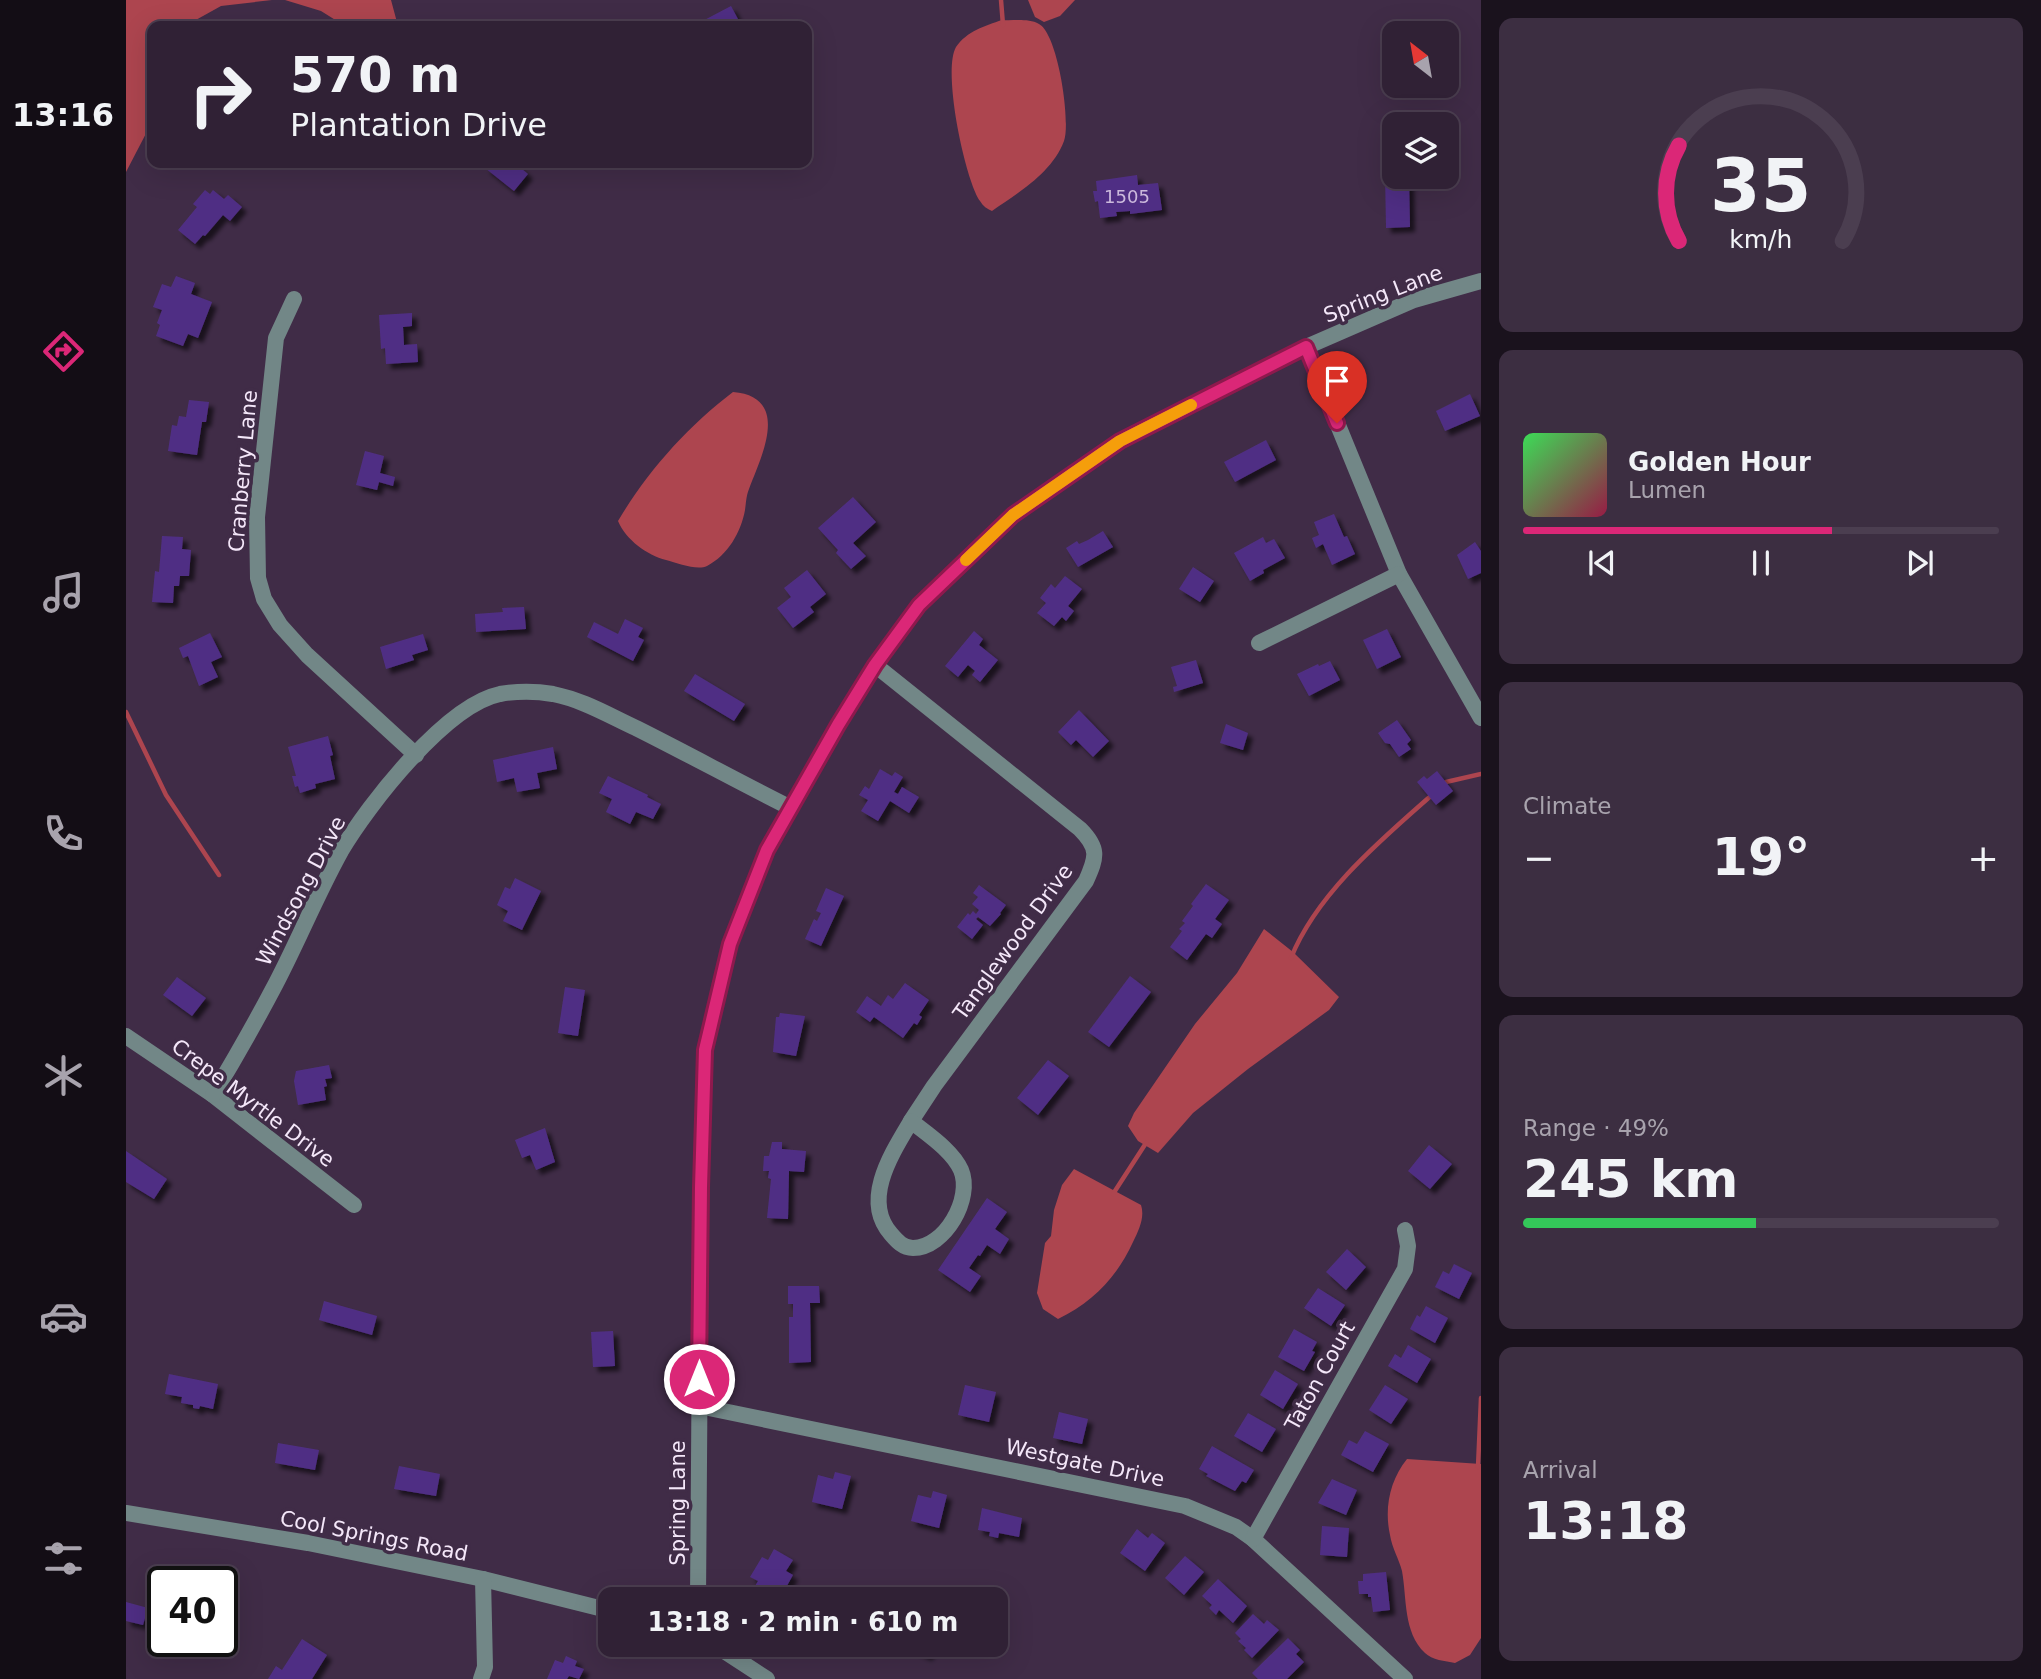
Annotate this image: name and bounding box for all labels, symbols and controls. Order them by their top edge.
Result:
north arrow [1382,21,1460,98]
map controls [1382,21,1459,189]
text: 570 m [290,47,460,104]
icon: right [175,49,266,140]
text: 13:16 [12,96,114,134]
text: Plantation Drive [290,106,547,144]
button: layers [1382,112,1459,189]
text: 35 [1710,143,1812,228]
house number: 1505 [1104,186,1150,207]
text: km/h [1729,225,1793,254]
street label: Spring Lane [1320,260,1446,328]
icon: directions [39,327,88,376]
pin [1307,351,1367,423]
icon: arrive [1318,362,1356,400]
street label: Cranberry Lane [224,389,262,553]
text: Golden Hour [1628,447,1811,477]
text: Lumen [1628,477,1706,503]
icon: previous [1583,544,1621,582]
icon: pause [1742,544,1780,582]
icon: next [1901,544,1939,582]
icon: music [39,568,88,617]
text: Climate [1523,793,1612,819]
icon: phone [39,809,88,858]
street label: Windsong Drive [251,812,351,970]
text: 19° [1712,827,1810,887]
text: − [1523,836,1555,880]
text: + [1967,836,1999,880]
street label: Tanglewood Drive [948,860,1078,1025]
street label: Crepe Myrtle Drive [167,1034,339,1172]
icon: climate [39,1051,88,1100]
text: Range · 49% [1523,1115,1669,1141]
text: 245 km [1523,1149,1738,1209]
icon: car [39,1292,88,1341]
street label: Taton Court [1280,1317,1360,1436]
position arrow [662,1342,736,1416]
street label: Westgate Drive [1003,1434,1167,1492]
street label: Spring Lane [666,1440,690,1566]
text: Arrival [1523,1457,1598,1483]
text: 13:18 [1523,1491,1689,1551]
street label: Cool Springs Road [278,1506,470,1566]
icon: filters [39,1534,88,1583]
speed limit sign: 40 [147,1566,238,1657]
text: 13:18 · 2 min · 610 m [648,1607,958,1637]

